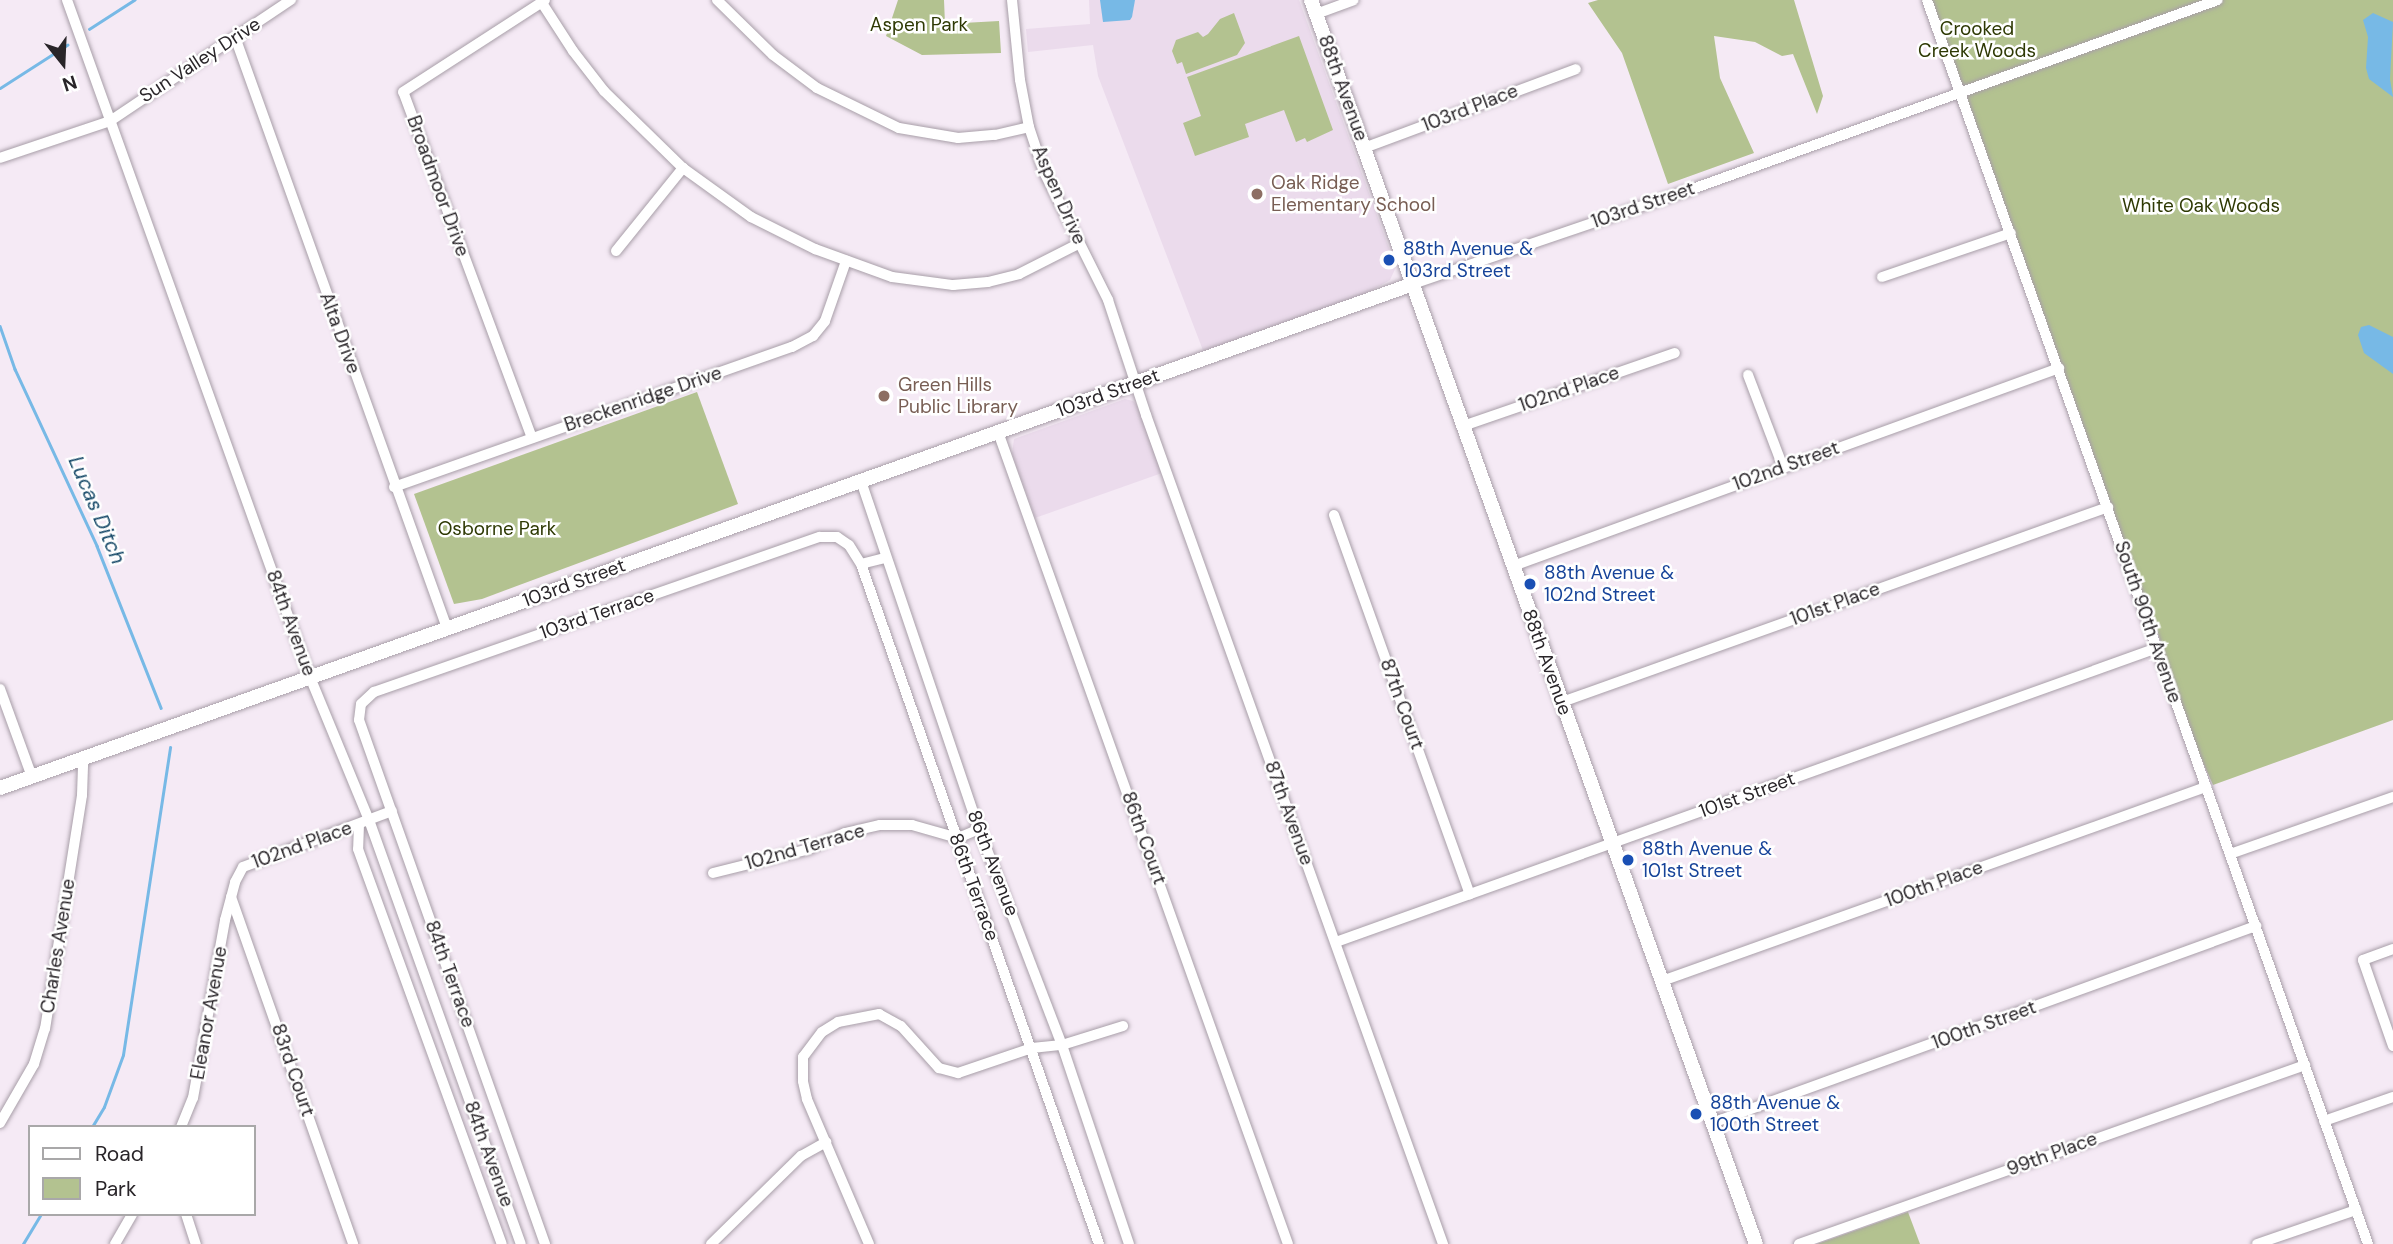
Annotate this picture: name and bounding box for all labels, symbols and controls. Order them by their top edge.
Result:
street label: Sun Valley Drive [135,12,265,108]
park label: Aspen Park [870,14,968,36]
park label: Crooked Creek Woods [1918,18,2036,62]
north arrow [28,28,98,98]
street label: 88th Avenue [1313,32,1373,144]
text: N [59,69,80,97]
street label: 103rd Place [1419,79,1521,137]
street label: Broadmoor Drive [402,112,474,260]
street label: Aspen Drive [1027,142,1091,248]
place label: Oak Ridge Elementary School [1271,172,1435,216]
street label: 103rd Street [1588,177,1698,233]
marker: Oak Ridge Elementary School [1249,186,1265,202]
park label: White Oak Woods [2122,195,2280,217]
place label: 88th Avenue & 103rd Street [1403,238,1533,282]
marker: 88th Avenue & 103rd Street [1381,252,1397,268]
street label: Alta Drive [315,289,365,377]
street label: Breckenridge Drive [561,361,725,437]
street label: 102nd Place [1516,361,1622,417]
street label: 103rd Street [1054,364,1162,422]
place label: Green Hills Public Library [898,374,1018,418]
marker: Green Hills Public Library [876,388,892,404]
street label: 102nd Street [1730,436,1842,496]
water label: Lucas Ditch [63,452,131,568]
park label: Osborne Park [438,518,556,540]
street label: South 90th Avenue [2110,538,2186,706]
street label: 103rd Street [520,554,628,612]
place label: 88th Avenue & 102nd Street [1544,562,1674,606]
street label: 84th Avenue [261,567,321,679]
marker: 88th Avenue & 102nd Street [1522,576,1538,592]
street label: 101st Place [1787,577,1883,631]
street label: 103rd Terrace [537,584,657,644]
street label: 88th Avenue [1517,606,1577,718]
street label: 87th Court [1375,656,1429,752]
street label: 87th Avenue [1260,758,1318,868]
street label: 101st Street [1696,767,1798,823]
street label: 86th Court [1117,788,1171,888]
street label: 86th Avenue [962,807,1024,919]
street label: 102nd Place [249,816,355,874]
street label: 102nd Terrace [743,819,867,875]
street label: 86th Terrace [944,830,1004,944]
place label: 88th Avenue & 101st Street [1642,838,1772,882]
marker: 88th Avenue & 101st Street [1620,852,1636,868]
street label: 100th Place [1882,856,1986,912]
street label: Charles Avenue [36,877,80,1015]
street label: 84th Terrace [420,917,480,1031]
street label: Eleanor Avenue [186,945,232,1081]
street label: 100th Street [1929,996,2039,1054]
street label: 83rd Court [266,1021,320,1119]
place label: 88th Avenue & 100th Street [1710,1092,1840,1136]
street label: 84th Avenue [459,1098,519,1210]
marker: 88th Avenue & 100th Street [1688,1106,1704,1122]
legend [28,1125,256,1216]
street label: 99th Place [2004,1127,2100,1181]
text: Road [95,1140,144,1168]
text: Park [95,1175,136,1203]

